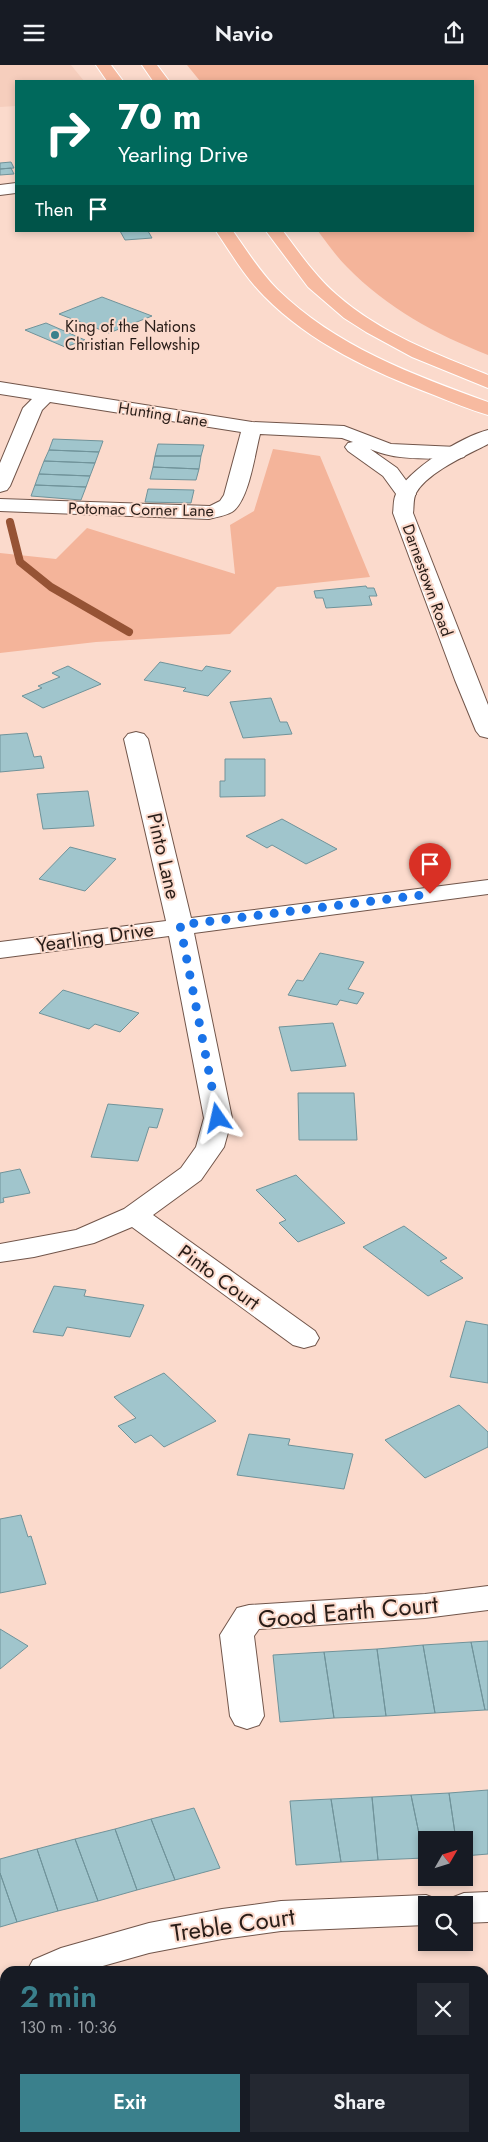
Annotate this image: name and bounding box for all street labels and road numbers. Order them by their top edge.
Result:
street label: Hunting Lane [117,396,209,433]
street label: Potomac Corner Lane [68,497,214,522]
street label: Darnestown Road [397,521,459,640]
street label: Pinto Lane [140,810,188,902]
street label: Yearling Drive [35,915,156,960]
street label: Pinto Court [172,1238,266,1317]
street label: Good Earth Court [257,1586,440,1637]
street label: Treble Court [169,1898,297,1950]

